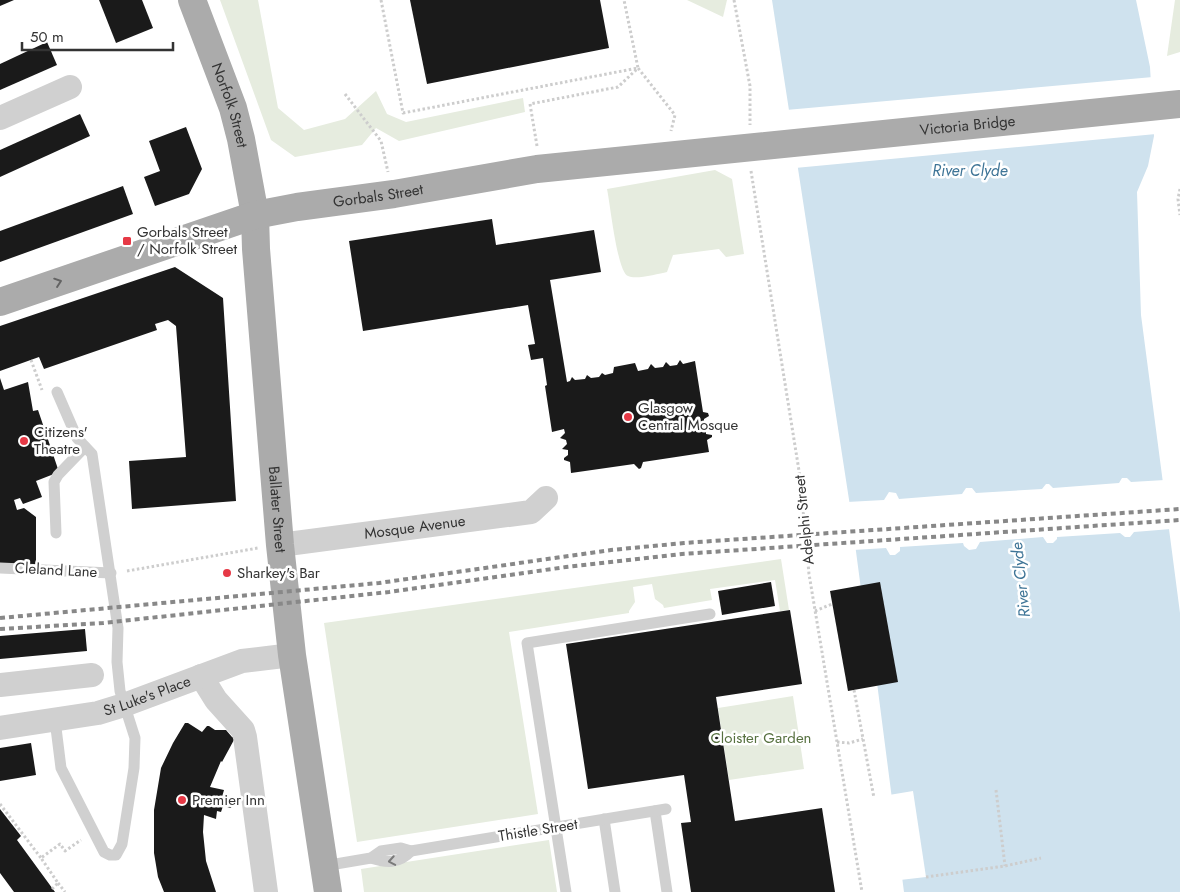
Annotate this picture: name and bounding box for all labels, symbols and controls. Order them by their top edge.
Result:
scale bar [22,20,174,52]
text: 50 m [30,26,64,48]
street label: Norfolk Street [206,60,253,150]
street label: Victoria Bridge [919,110,1017,141]
water label: River Clyde [932,159,1008,182]
street label: Gorbals Street [332,178,425,213]
place label: Gorbals Street / Norfolk Street [137,221,237,260]
marker: Gorbals Street / Norfolk Street [121,235,133,247]
one-way arrow [53,278,62,288]
place label: Glasgow Central Mosque [638,397,739,436]
marker: Glasgow Central Mosque [622,411,634,423]
place label: Citizens' Theatre [34,421,88,460]
marker: Citizens' Theatre [18,435,30,447]
street label: Ballater Street [263,465,292,554]
street label: Adelphi Street [788,474,820,566]
street label: Mosque Avenue [363,510,467,545]
water label: River Clyde [1005,541,1036,619]
street label: Cleland Lane [14,557,98,583]
place label: Sharkey's Bar [237,562,321,584]
marker: Sharkey's Bar [221,567,233,579]
street label: St Luke's Place [101,670,194,722]
park label: Cloister Garden [711,727,811,749]
place label: Premier Inn [192,789,265,811]
marker: Premier Inn [176,794,188,806]
street label: Thistle Street [497,813,580,847]
one-way arrow [388,855,396,865]

